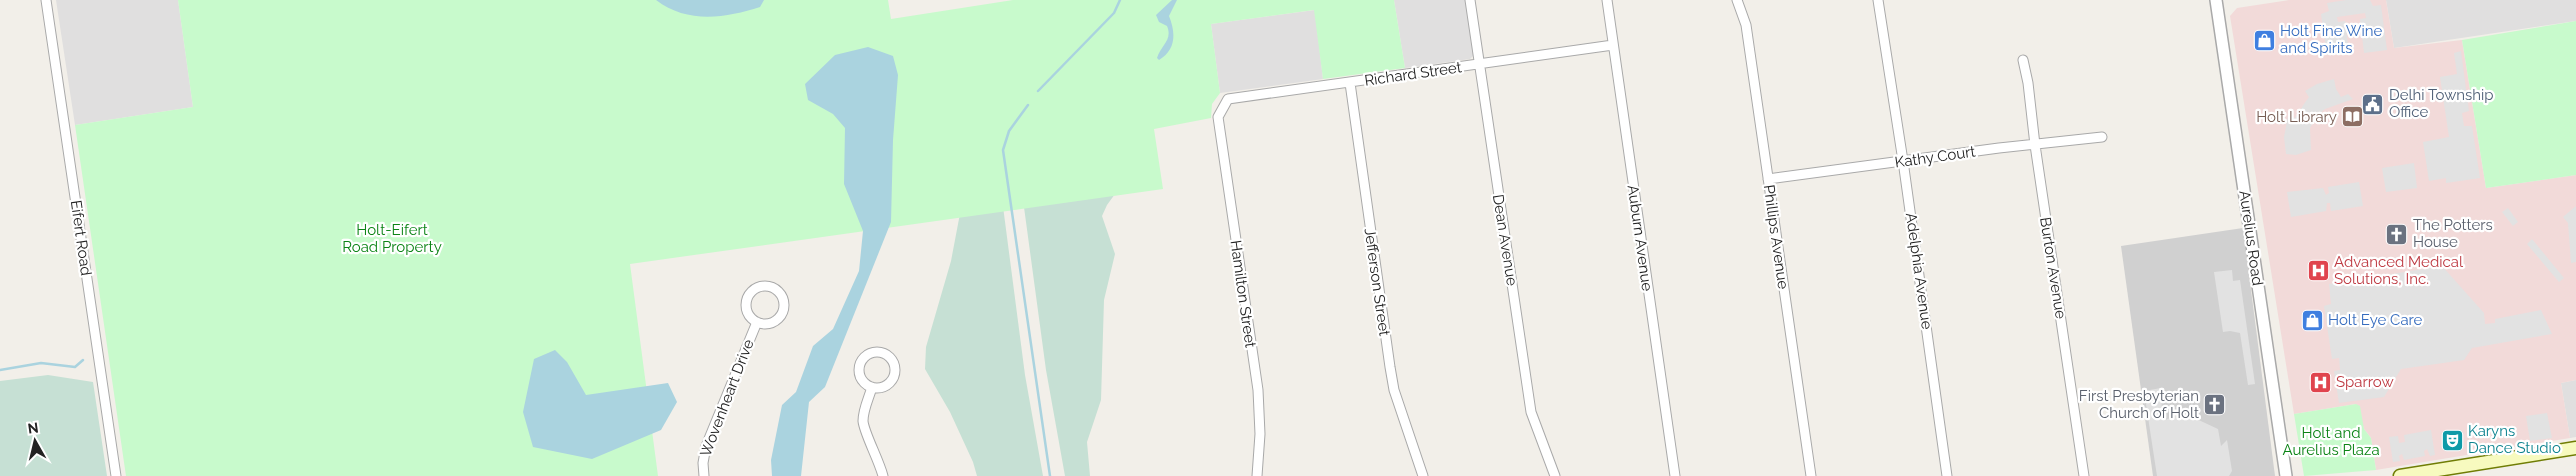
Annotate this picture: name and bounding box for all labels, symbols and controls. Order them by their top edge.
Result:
place label: Holt Fine Wine and Spirits [2280,22,2382,57]
shop icon: Holt Fine Wine and Spirits [2252,28,2276,52]
street label: Richard Street [1363,58,1463,90]
place label: Delhi Township Office [2389,86,2494,121]
public building icon: Delhi Township Office [2361,92,2385,116]
library icon: Holt Library [2341,105,2365,129]
place label: Holt Library [2256,108,2337,126]
street label: Kathy Court [1893,142,1977,172]
street label: Auburn Avenue [1624,184,1656,292]
street label: Phillips Avenue [1760,184,1792,291]
street label: Aurelius Road [2235,189,2267,287]
street label: Dean Avenue [1489,193,1521,287]
street label: Eifert Road [67,199,95,277]
street label: Adelphia Avenue [1902,212,1936,331]
street label: Burton Avenue [2036,216,2070,320]
place label: The Potters House [2413,216,2493,251]
park label: Holt-Eifert Road Property [342,221,442,256]
church icon: The Potters House [2385,222,2409,246]
street label: Jefferson Street [1361,227,1393,337]
street label: Hamilton Street [1227,239,1259,349]
place label: Advanced Medical Solutions, Inc. [2334,253,2464,288]
hospital icon: Advanced Medical Solutions, Inc. [2306,259,2330,283]
shop icon: Holt Eye Care [2300,308,2324,332]
place label: Holt Eye Care [2328,311,2423,329]
street label: Wovenheart Drive [696,337,758,459]
hospital icon: Sparrow [2308,370,2332,394]
place label: Sparrow [2336,373,2394,391]
place label: First Presbyterian Church of Holt [2079,387,2199,422]
church icon: First Presbyterian Church of Holt [2203,393,2227,417]
north arrow [10,416,60,466]
text: N [27,419,40,437]
place label: Karyns Dance Studio [2468,422,2561,457]
park label: Holt and Aurelius Plaza [2282,424,2380,459]
theatre icon: Karyns Dance Studio [2440,428,2464,452]

